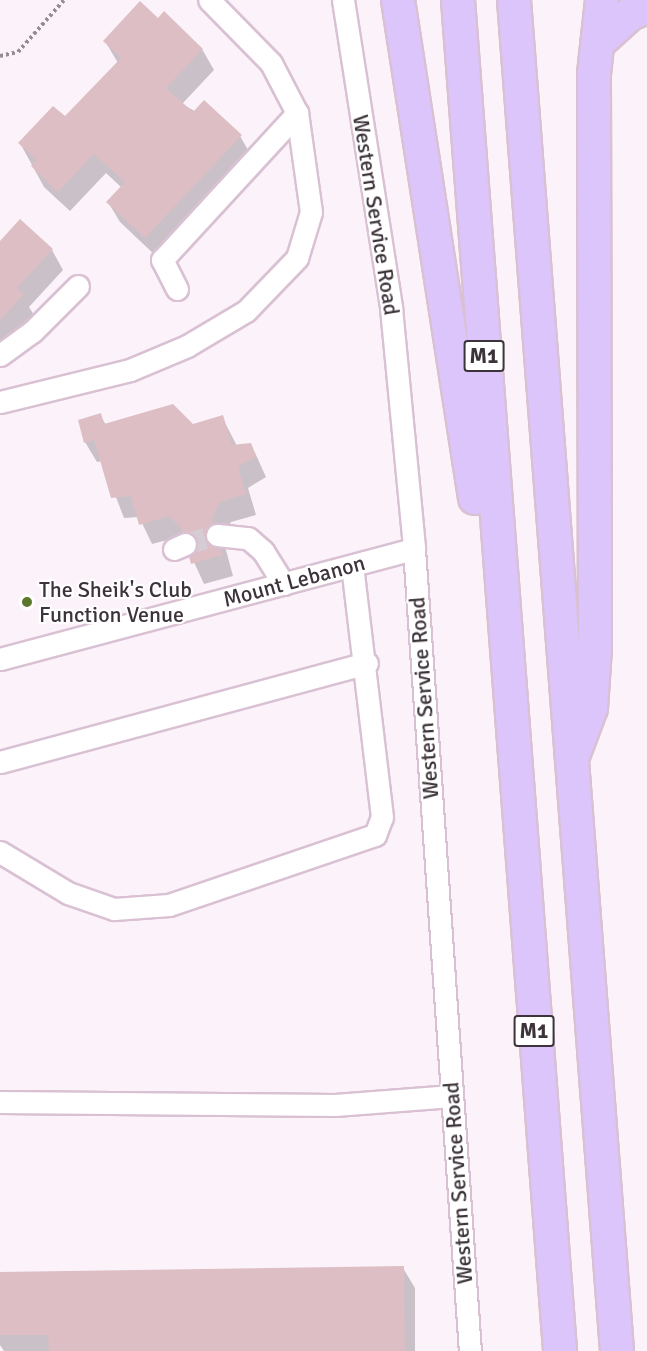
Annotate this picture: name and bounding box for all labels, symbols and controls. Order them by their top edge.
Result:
street label: Western Service Road [347,113,405,317]
road number: M1 [463,338,505,374]
street label: Mount Lebanon [220,549,368,613]
place label: The Sheik's Club Function Venue [39,576,192,628]
marker: The Sheik's Club Function Venue [20,595,34,609]
street label: Western Service Road [404,596,444,800]
road number: M1 [513,1013,555,1049]
street label: Western Service Road [438,1081,478,1285]

